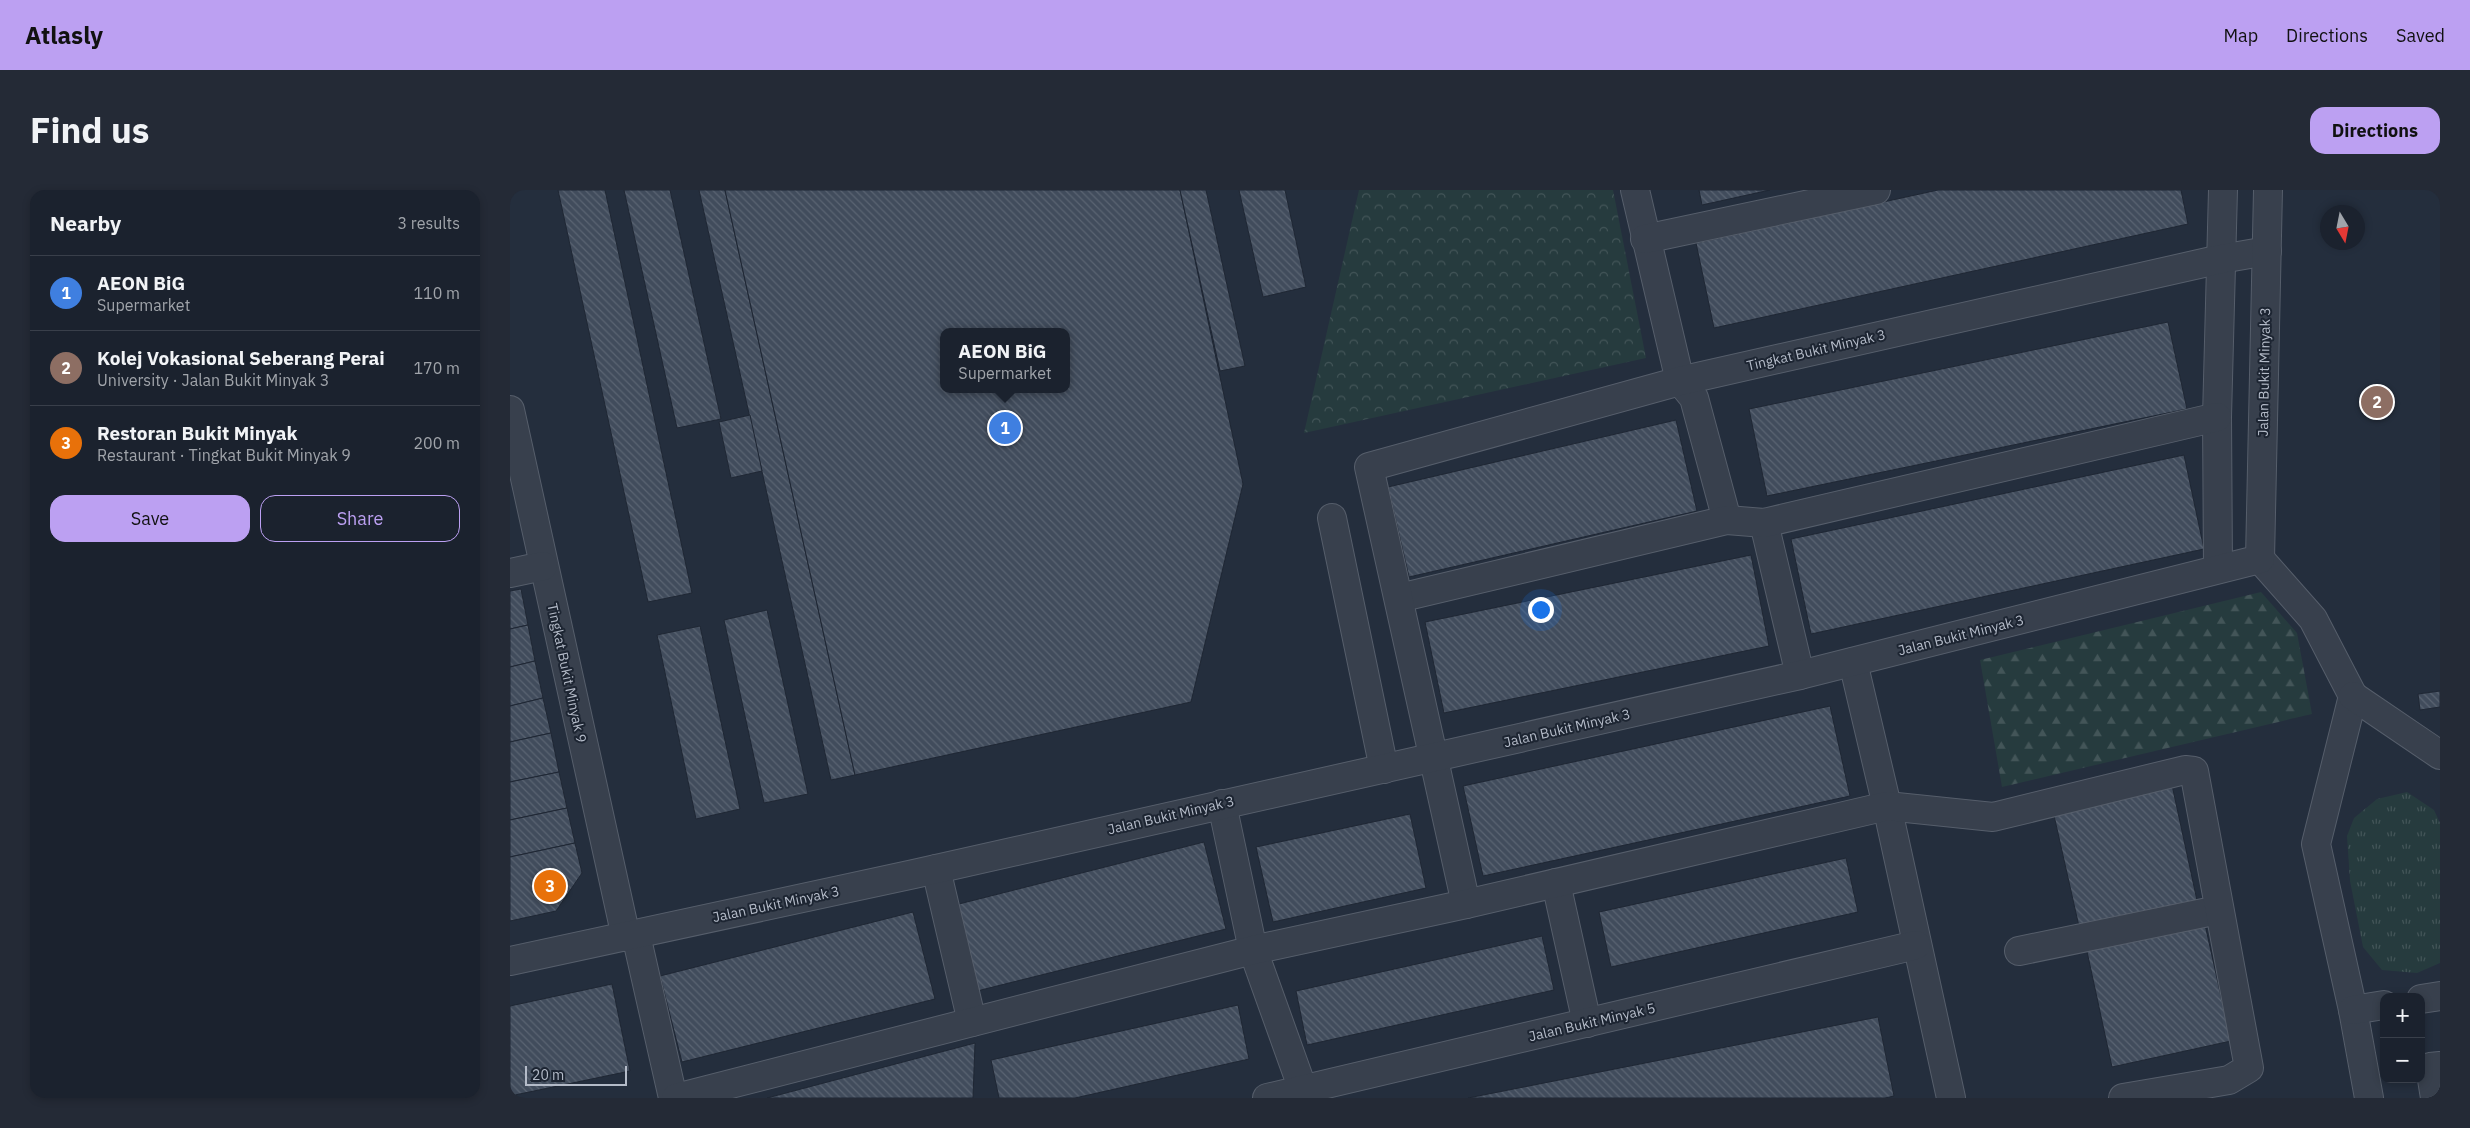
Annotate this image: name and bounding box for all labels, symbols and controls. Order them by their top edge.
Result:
text: Atlasly [25,19,103,51]
text: Map [2223,24,2258,47]
text: Directions [2286,24,2368,47]
text: Saved [2396,24,2445,47]
text: Find us [30,107,149,153]
button: Directions [2310,107,2440,154]
north arrow [2320,205,2365,250]
text: Nearby [50,209,121,237]
text: 3 results [397,213,460,233]
text: AEON BiG [97,271,185,295]
text: 1 [61,283,71,303]
text: 110 m [413,283,460,303]
text: Supermarket [97,295,190,315]
street label: Jalan Bukit Minyak 3 [2254,307,2274,437]
street label: Tingkat Bukit Minyak 3 [1745,325,1887,375]
popup [940,328,1070,393]
text: AEON BiG [958,339,1046,363]
text: Kolej Vokasional Seberang Perai [97,346,385,370]
text: 2 [61,358,71,378]
text: 170 m [413,358,460,378]
text: Supermarket [958,363,1052,383]
text: University · Jalan Bukit Minyak 3 [97,370,329,390]
pin: 2 [2361,383,2393,421]
pin: 1 [989,409,1021,447]
text: Restoran Bukit Minyak [97,421,298,445]
text: 3 [61,433,71,453]
text: 200 m [413,433,460,453]
text: Restaurant · Tingkat Bukit Minyak 9 [97,445,351,465]
button: Save [50,495,250,542]
button: Share [260,495,460,542]
your location [1528,597,1554,623]
street label: Tingkat Bukit Minyak 9 [543,602,591,744]
street label: Jalan Bukit Minyak 3 [1896,611,2026,659]
street label: Jalan Bukit Minyak 3 [1502,705,1632,751]
street label: Jalan Bukit Minyak 3 [1106,792,1236,838]
pin: 3 [534,867,566,905]
street label: Jalan Bukit Minyak 3 [711,882,841,926]
map controls [2380,993,2425,1083]
button: + [2380,993,2425,1038]
street label: Jalan Bukit Minyak 5 [1527,999,1657,1045]
button: − [2380,1038,2425,1083]
scale bar [525,1063,628,1086]
text: 20 m [532,1066,564,1084]

